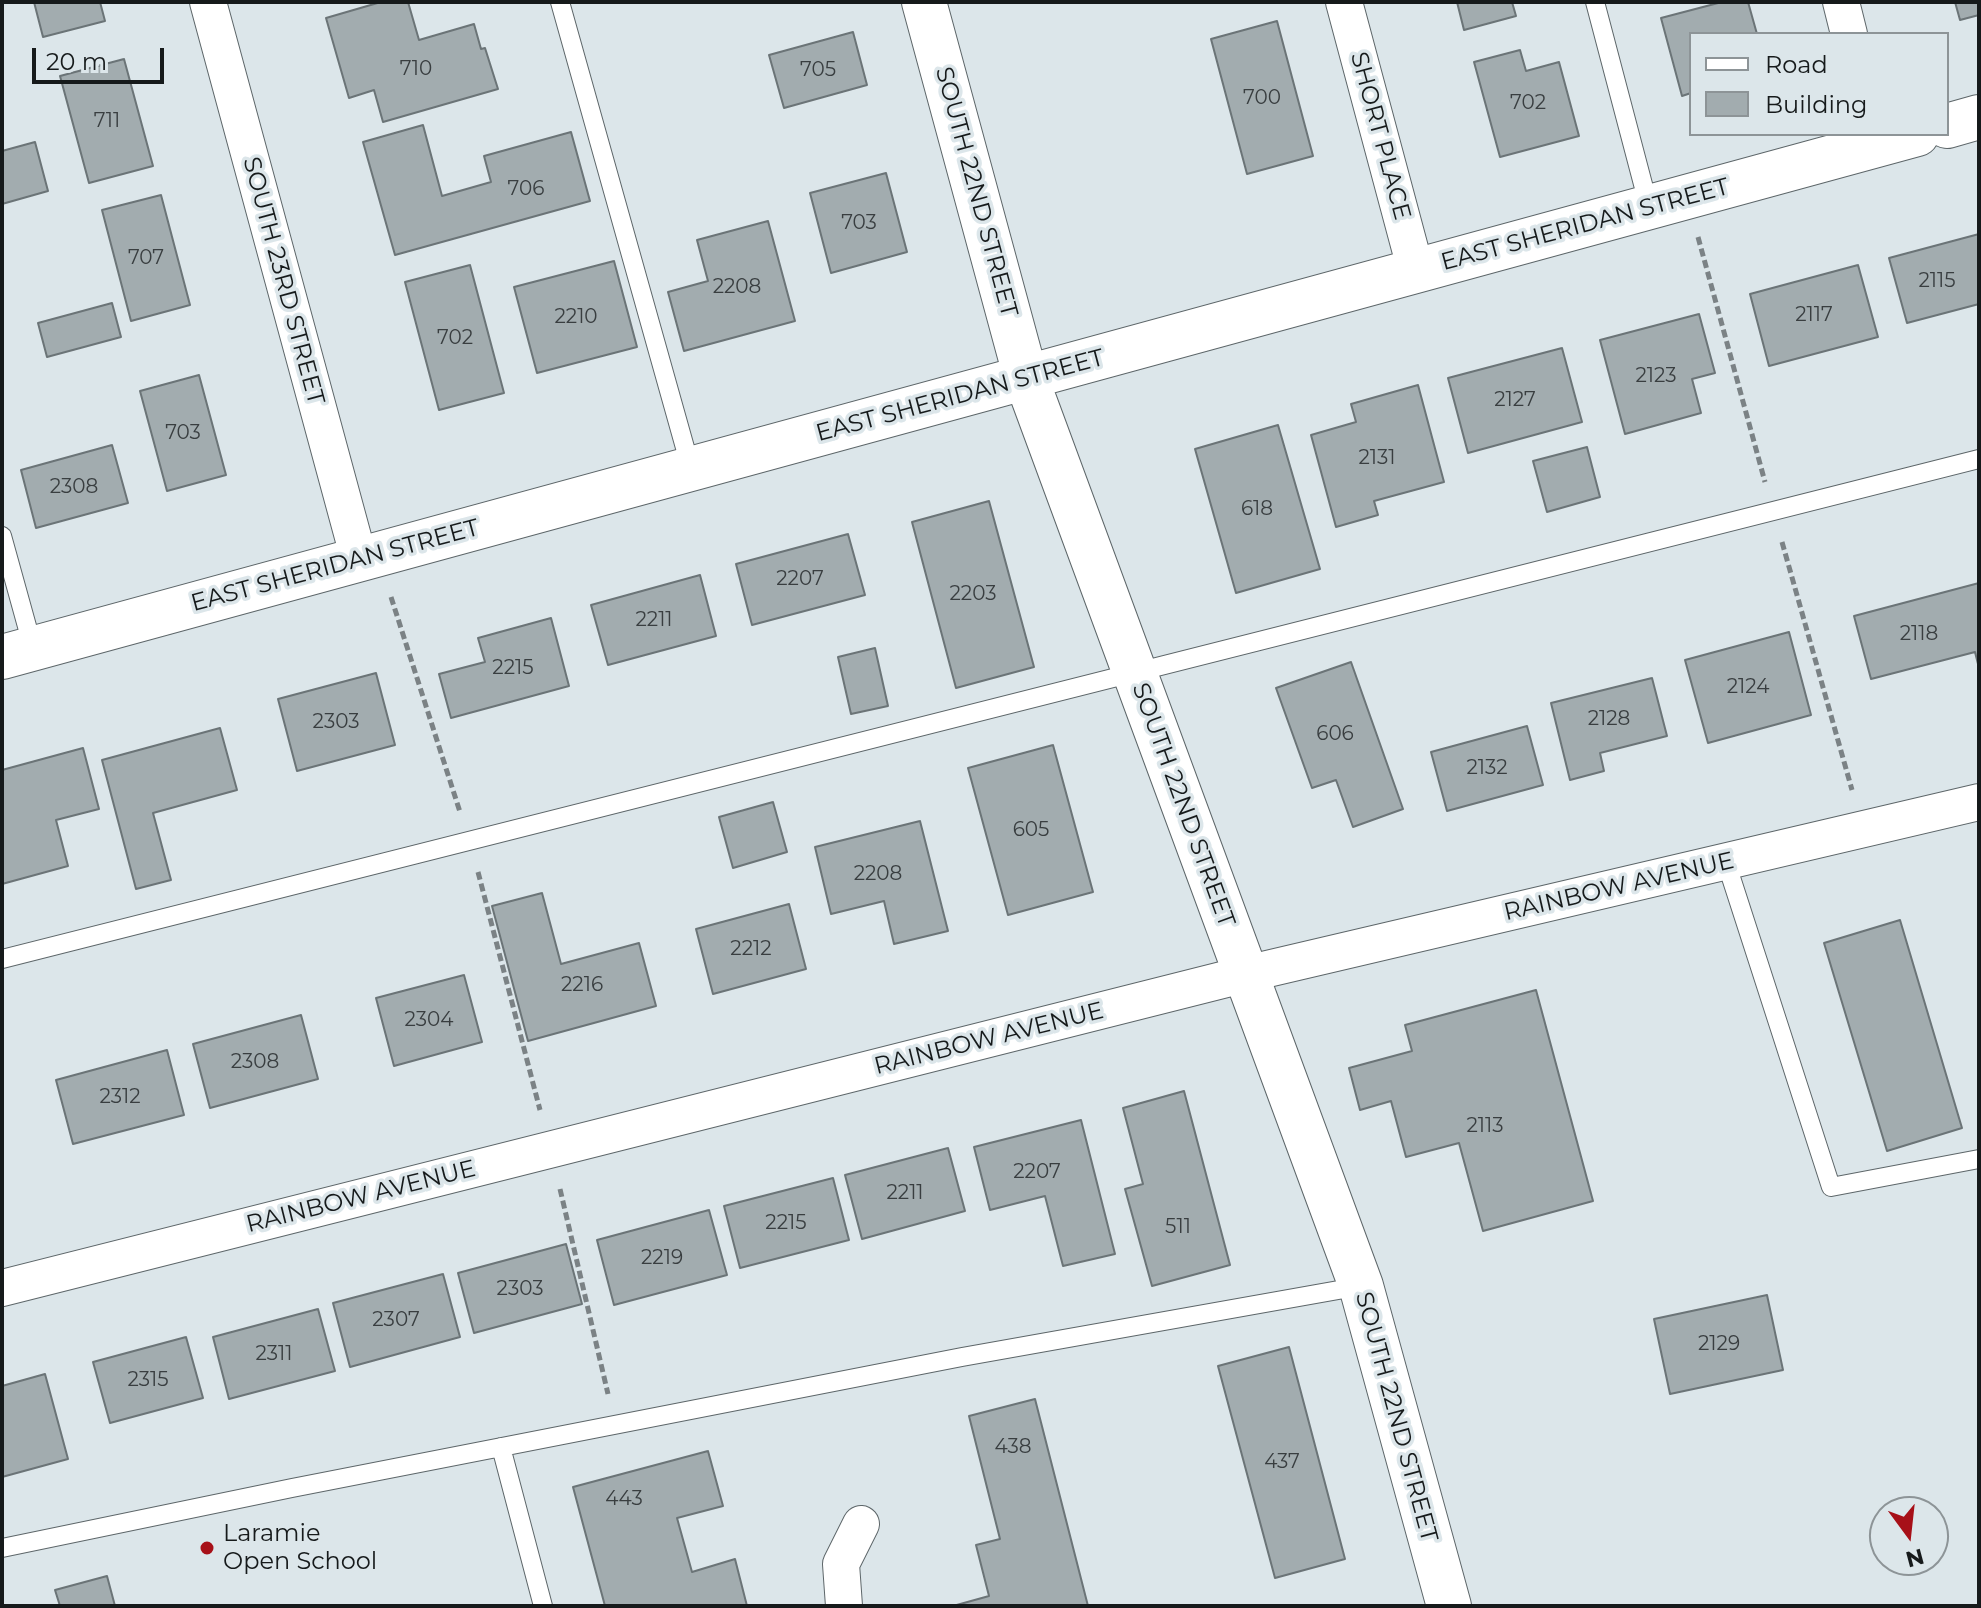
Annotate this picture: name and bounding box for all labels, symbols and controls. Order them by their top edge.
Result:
scale bar [36,32,168,82]
legend [1689,32,1949,136]
text: 20 m [46,47,107,76]
street label: SHORT PLACE [1344,49,1416,223]
text: Road [1765,50,1828,79]
house number: 710 [400,57,432,81]
house number: 705 [800,58,836,82]
street label: SOUTH 22ND STREET [929,64,1023,320]
house number: 700 [1243,86,1281,110]
text: Building [1765,90,1868,119]
house number: 702 [1510,91,1546,115]
house number: 711 [94,109,120,133]
street label: SOUTH 23RD STREET [236,154,330,408]
street label: EAST SHERIDAN STREET [1438,173,1732,277]
house number: 706 [508,177,544,201]
house number: 703 [841,211,877,235]
house number: 707 [128,246,164,270]
house number: 2115 [1918,269,1956,293]
house number: 2208 [713,275,761,299]
house number: 2117 [1795,303,1833,327]
house number: 2210 [554,305,598,329]
house number: 702 [437,326,473,350]
street label: EAST SHERIDAN STREET [813,344,1107,448]
house number: 2123 [1635,364,1677,388]
house number: 2127 [1494,388,1536,412]
house number: 703 [165,421,201,445]
house number: 2131 [1358,446,1396,470]
house number: 2308 [50,475,98,499]
house number: 618 [1241,497,1273,521]
street label: EAST SHERIDAN STREET [188,514,482,618]
house number: 2207 [776,567,824,591]
house number: 2203 [950,582,996,606]
house number: 2211 [635,608,673,632]
house number: 2118 [1900,622,1938,646]
house number: 2215 [492,656,534,680]
house number: 2124 [1727,675,1769,699]
street label: SOUTH 22ND STREET [1125,679,1241,931]
house number: 2128 [1588,707,1630,731]
house number: 2303 [313,710,359,734]
house number: 606 [1316,722,1354,746]
house number: 2132 [1466,756,1508,780]
house number: 605 [1013,818,1049,842]
street label: RAINBOW AVENUE [1501,846,1737,928]
house number: 2208 [854,862,902,886]
house number: 2212 [730,937,772,961]
house number: 2216 [561,973,603,997]
street label: RAINBOW AVENUE [871,997,1107,1081]
house number: 2304 [404,1008,454,1032]
house number: 2308 [231,1050,279,1074]
house number: 2312 [99,1085,141,1109]
house number: 2113 [1466,1114,1504,1138]
street label: RAINBOW AVENUE [243,1155,479,1239]
house number: 2207 [1013,1160,1061,1184]
house number: 2211 [886,1181,924,1205]
house number: 2215 [765,1211,807,1235]
house number: 511 [1165,1215,1191,1239]
house number: 2219 [641,1246,683,1270]
house number: 2303 [497,1277,543,1301]
street label: SOUTH 22ND STREET [1349,1289,1443,1545]
house number: 2307 [372,1308,420,1332]
house number: 2129 [1698,1332,1740,1356]
house number: 2311 [255,1342,293,1366]
house number: 2315 [127,1368,169,1392]
house number: 438 [995,1435,1031,1459]
house number: 437 [1264,1450,1300,1474]
house number: 443 [605,1487,643,1511]
north arrow [1869,1496,1949,1576]
place label: Laramie Open School [223,1520,377,1576]
marker: Laramie Open School [198,1539,216,1557]
text: N [1903,1542,1927,1573]

